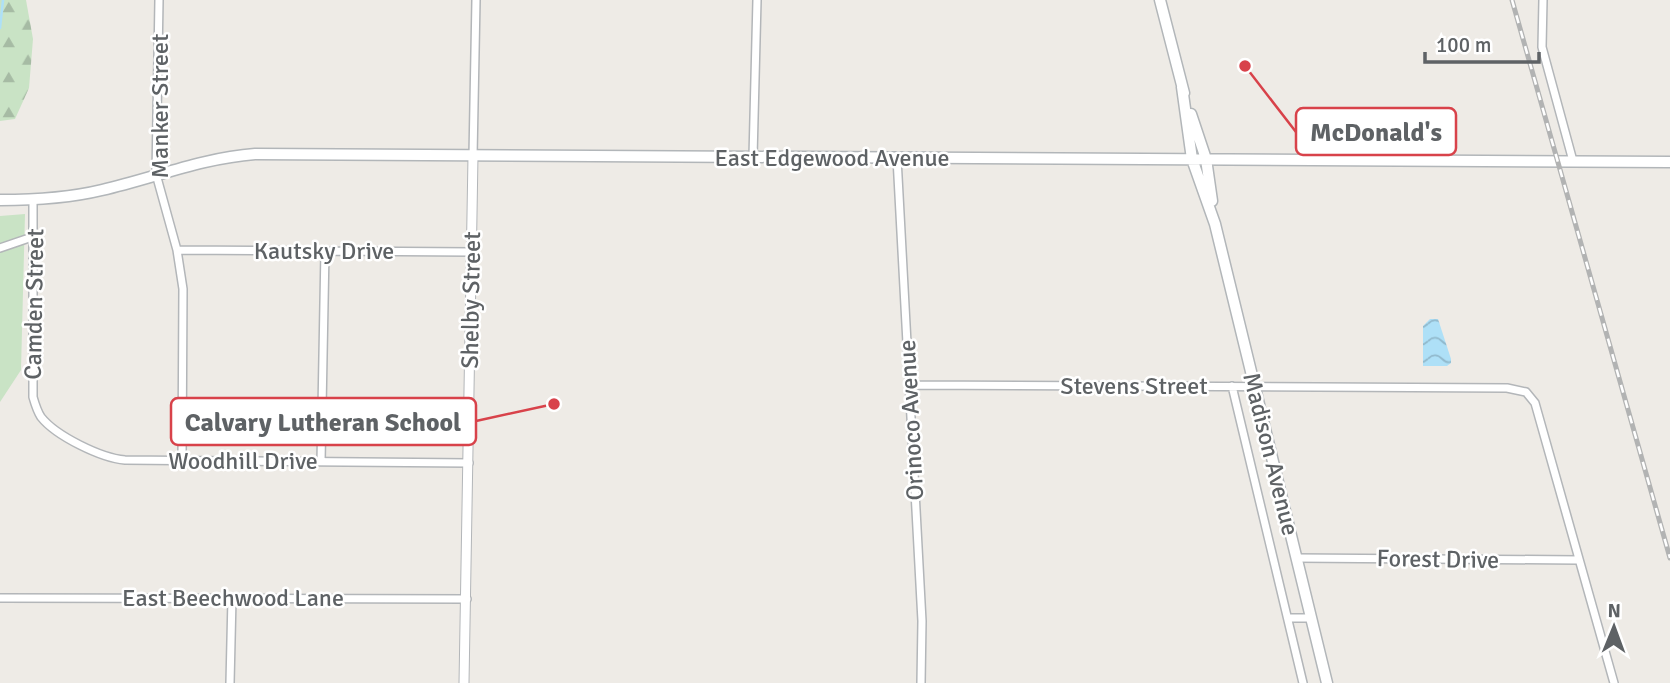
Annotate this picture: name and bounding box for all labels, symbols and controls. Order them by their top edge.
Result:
scale bar [1425,21,1539,65]
text: 100 m [1436,32,1491,58]
street label: Manker Street [145,34,175,178]
callout: McDonald's [1296,108,1456,155]
text: McDonald's [1310,117,1442,149]
street label: East Edgewood Avenue [714,143,950,173]
street label: Camden Street [18,228,50,380]
street label: Shelby Street [455,231,487,369]
street label: Kautsky Drive [254,236,394,266]
street label: Orinoco Avenue [892,339,930,501]
street label: Madison Avenue [1236,369,1306,539]
street label: Stevens Street [1060,371,1208,401]
callout: Calvary Lutheran School [171,398,476,445]
text: Calvary Lutheran School [185,407,461,439]
street label: Woodhill Drive [168,446,318,476]
street label: Forest Drive [1376,543,1500,575]
street label: East Beechwood Lane [122,583,344,613]
north arrow [1579,592,1649,662]
text: N [1607,599,1621,623]

